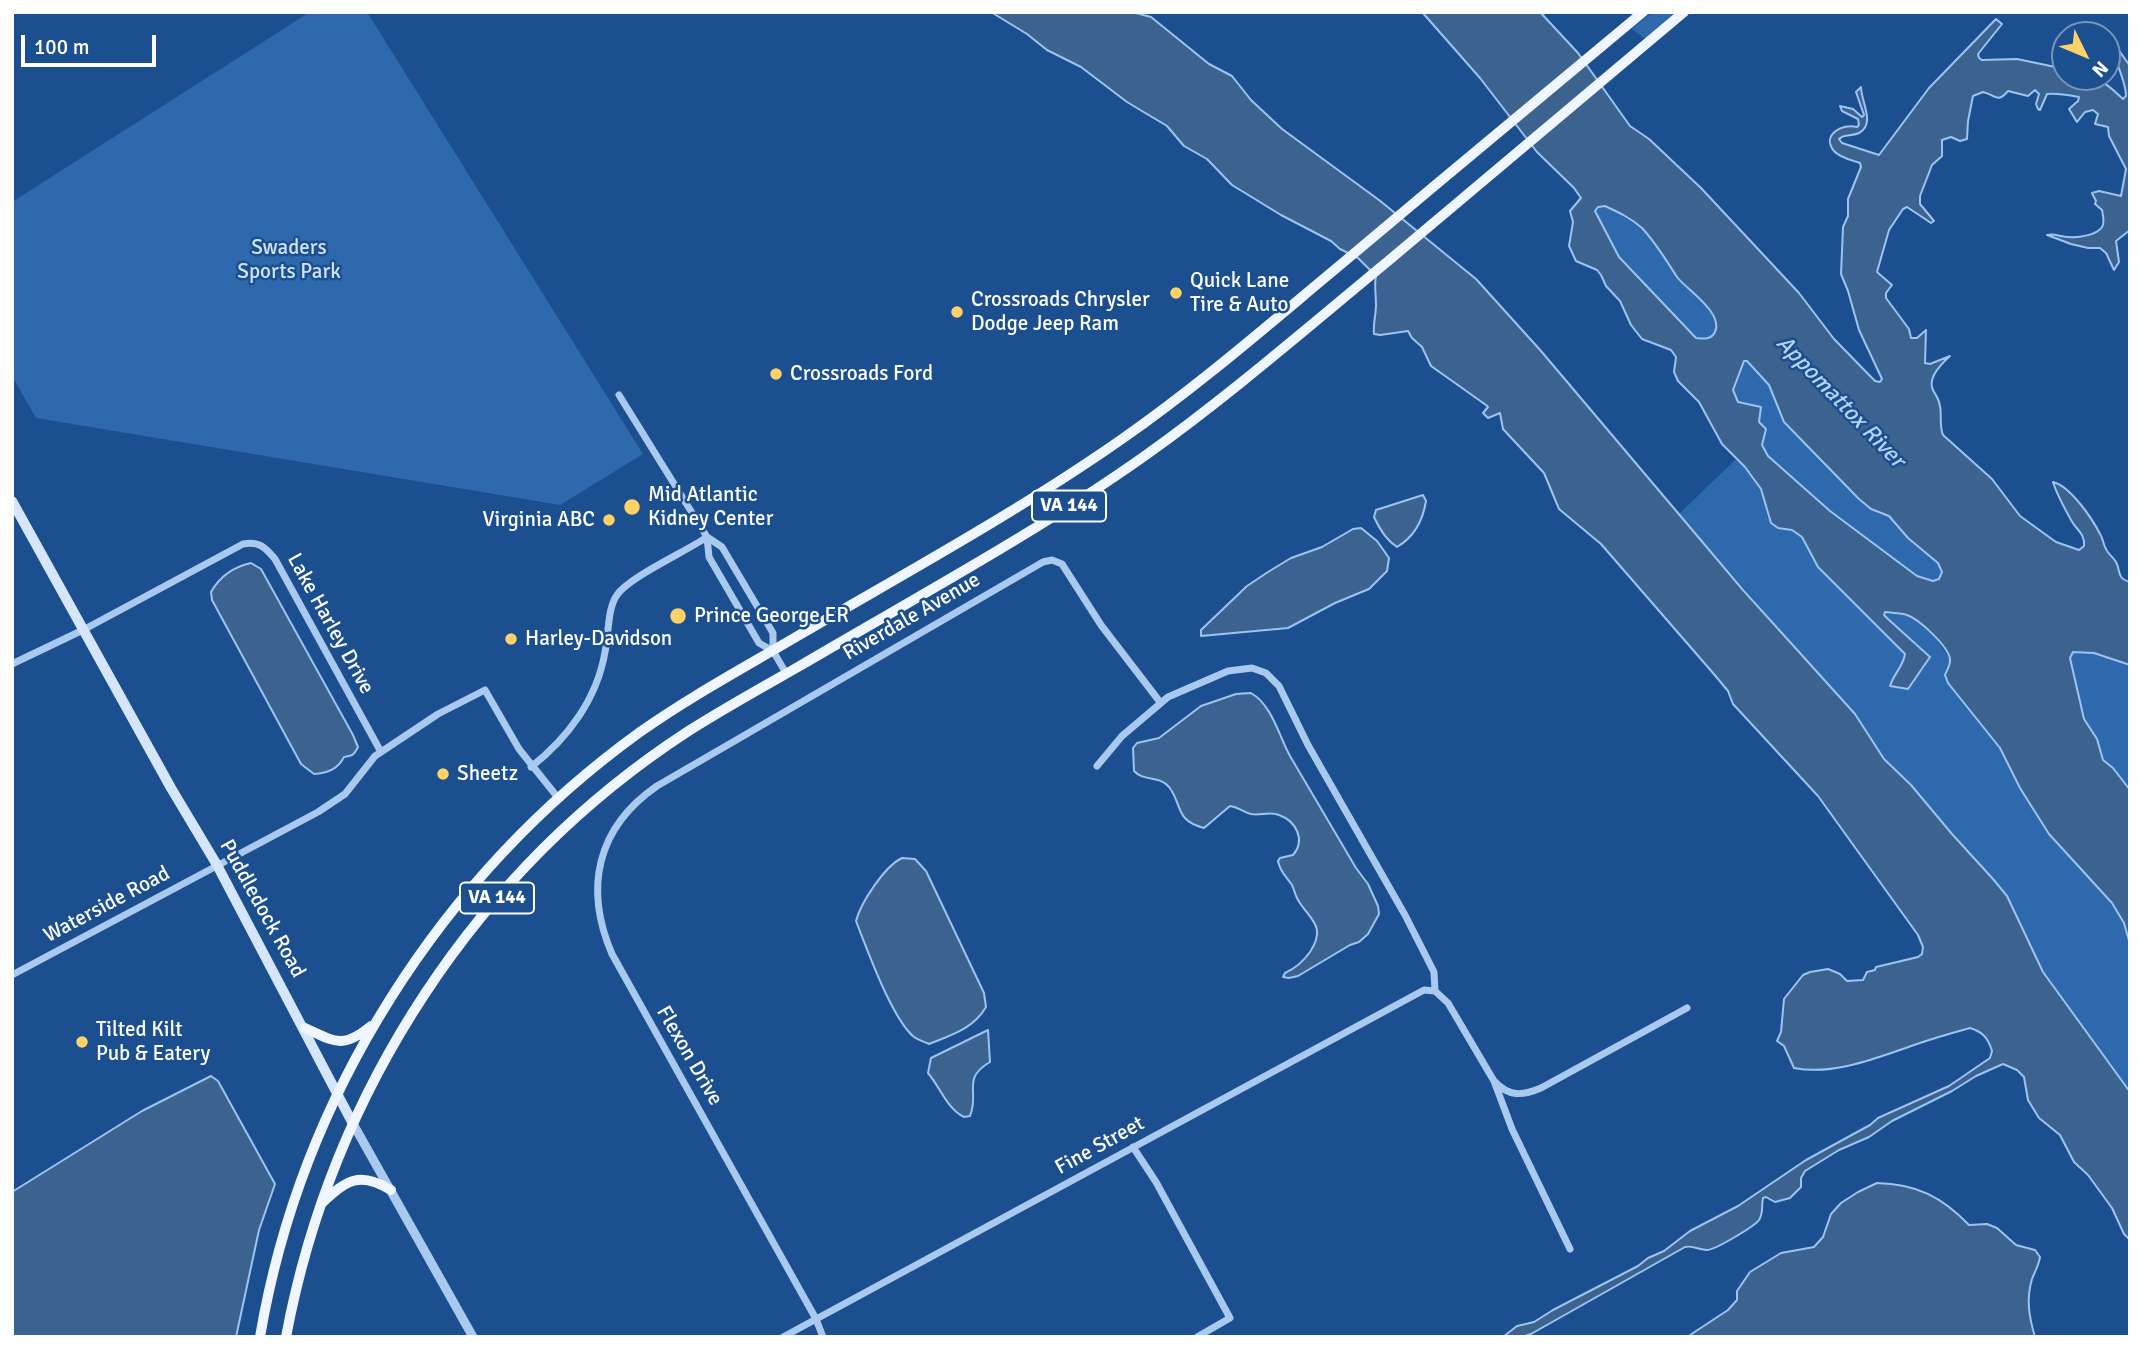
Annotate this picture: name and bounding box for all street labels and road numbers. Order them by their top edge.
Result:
road number: VA 144 [1032,491,1106,522]
street label: Lake Harley Drive [281,549,379,699]
street label: Riverdale Avenue [839,568,985,666]
street label: Puddledock Road [214,836,310,982]
street label: Waterside Road [40,861,174,949]
road number: VA 144 [460,882,534,914]
street label: Flexon Drive [650,1002,728,1110]
street label: Fine Street [1051,1111,1149,1181]

